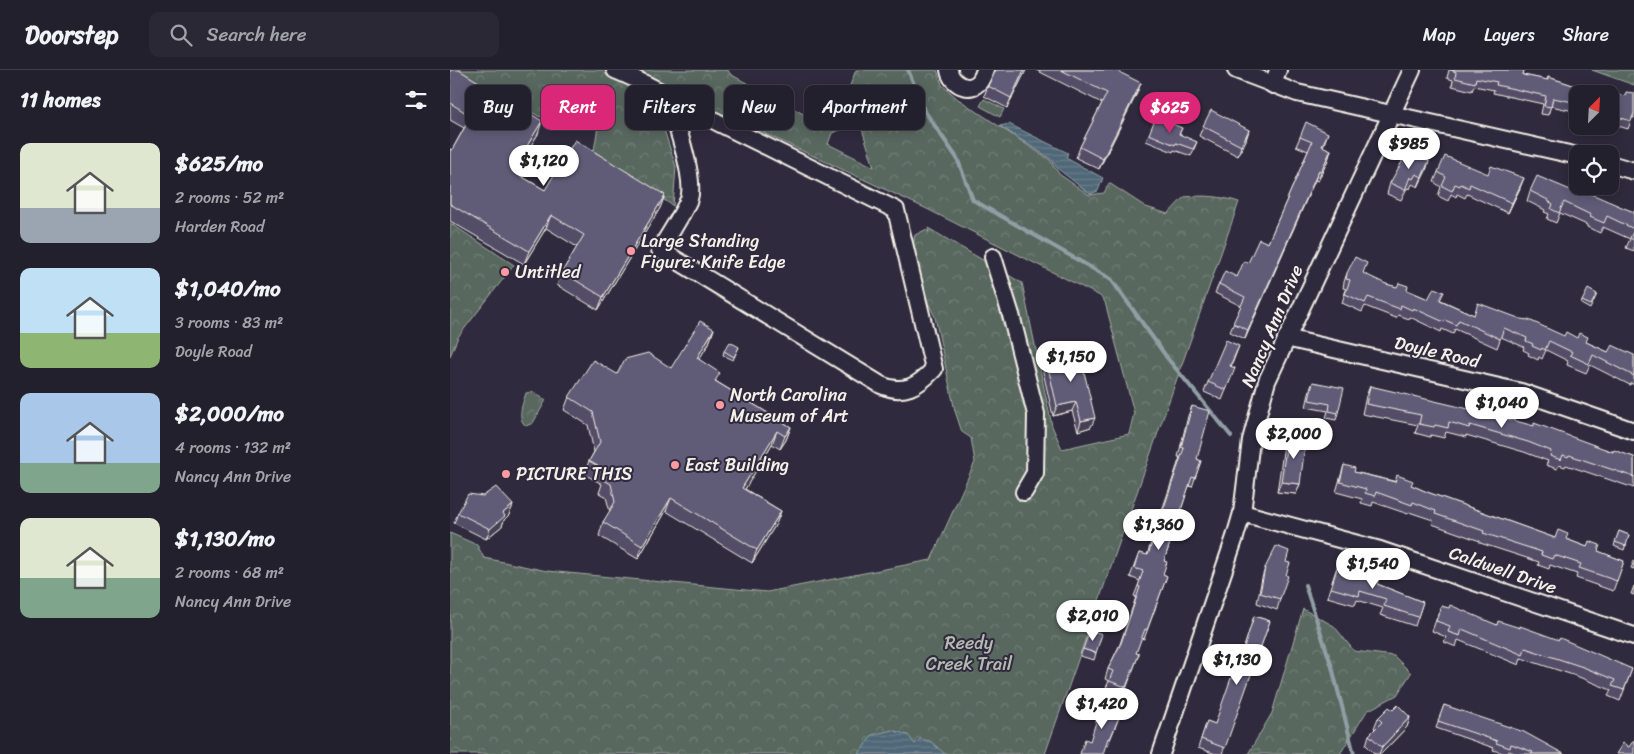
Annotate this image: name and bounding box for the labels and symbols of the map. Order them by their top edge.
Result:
north arrow [1569,85,1619,135]
pin: $625 [1140,92,1200,134]
pin: $985 [1379,128,1439,170]
pin: $1,120 [503,144,585,187]
place label: Large Standing Figure: Knife Edge [641,225,786,278]
marker: Large Standing Figure: Knife Edge [625,245,637,257]
place label: Untitled [515,256,582,288]
street label: Nancy Ann Drive [1232,260,1312,392]
marker: Untitled [499,266,511,278]
street label: Doyle Road [1391,327,1484,378]
pin: $1,150 [1030,340,1112,383]
place label: North Carolina Museum of Art [730,379,849,432]
pin: $1,040 [1461,386,1543,429]
marker: North Carolina Museum of Art [714,399,726,411]
pin: $2,000 [1253,418,1335,460]
place label: East Building [685,449,789,481]
place label: PICTURE THIS [516,458,632,490]
marker: East Building [669,459,681,471]
marker: PICTURE THIS [500,468,512,480]
pin: $1,360 [1118,508,1200,551]
street label: Caldwell Drive [1445,537,1561,603]
pin: $1,540 [1332,548,1414,590]
pin: $2,010 [1052,600,1134,642]
park label: Reedy Creek Trail [926,627,1013,680]
pin: $1,130 [1196,644,1278,686]
pin: $1,420 [1061,688,1143,730]

